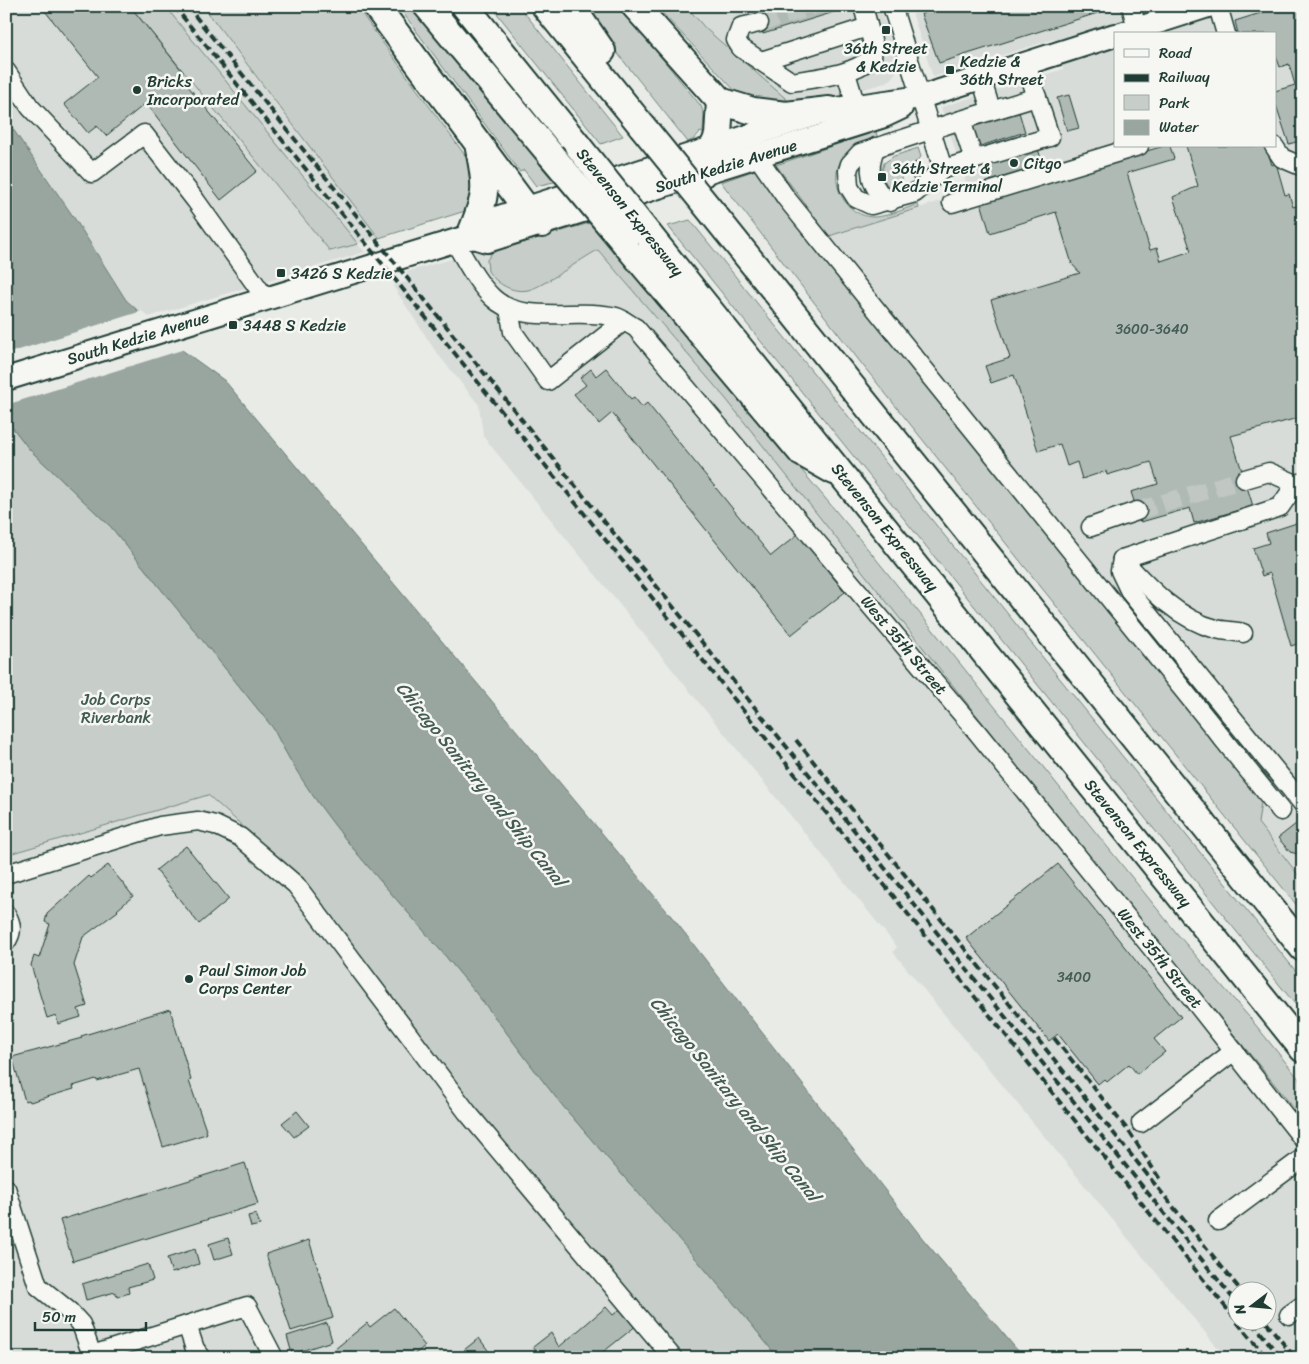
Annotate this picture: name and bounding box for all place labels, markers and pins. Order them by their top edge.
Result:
marker: 36th Street & Kedzie [880,24,892,36]
place label: 36th Street & Kedzie [844,34,928,81]
place label: Kedzie & 36th Street [960,47,1044,94]
marker: Kedzie & 36th Street [944,64,956,76]
place label: Bricks Incorporated [146,67,240,114]
marker: Bricks Incorporated [131,84,143,96]
place label: Citgo [1024,149,1062,178]
place label: 36th Street & Kedzie Terminal [892,154,1003,201]
marker: Citgo [1008,157,1020,169]
marker: 36th Street & Kedzie Terminal [876,171,888,183]
place label: 3426 S Kedzie [291,259,393,288]
marker: 3426 S Kedzie [275,267,287,279]
place label: 3448 S Kedzie [243,311,346,340]
marker: 3448 S Kedzie [227,319,239,331]
place label: Paul Simon Job Corps Center [199,956,306,1003]
marker: Paul Simon Job Corps Center [183,973,195,985]

